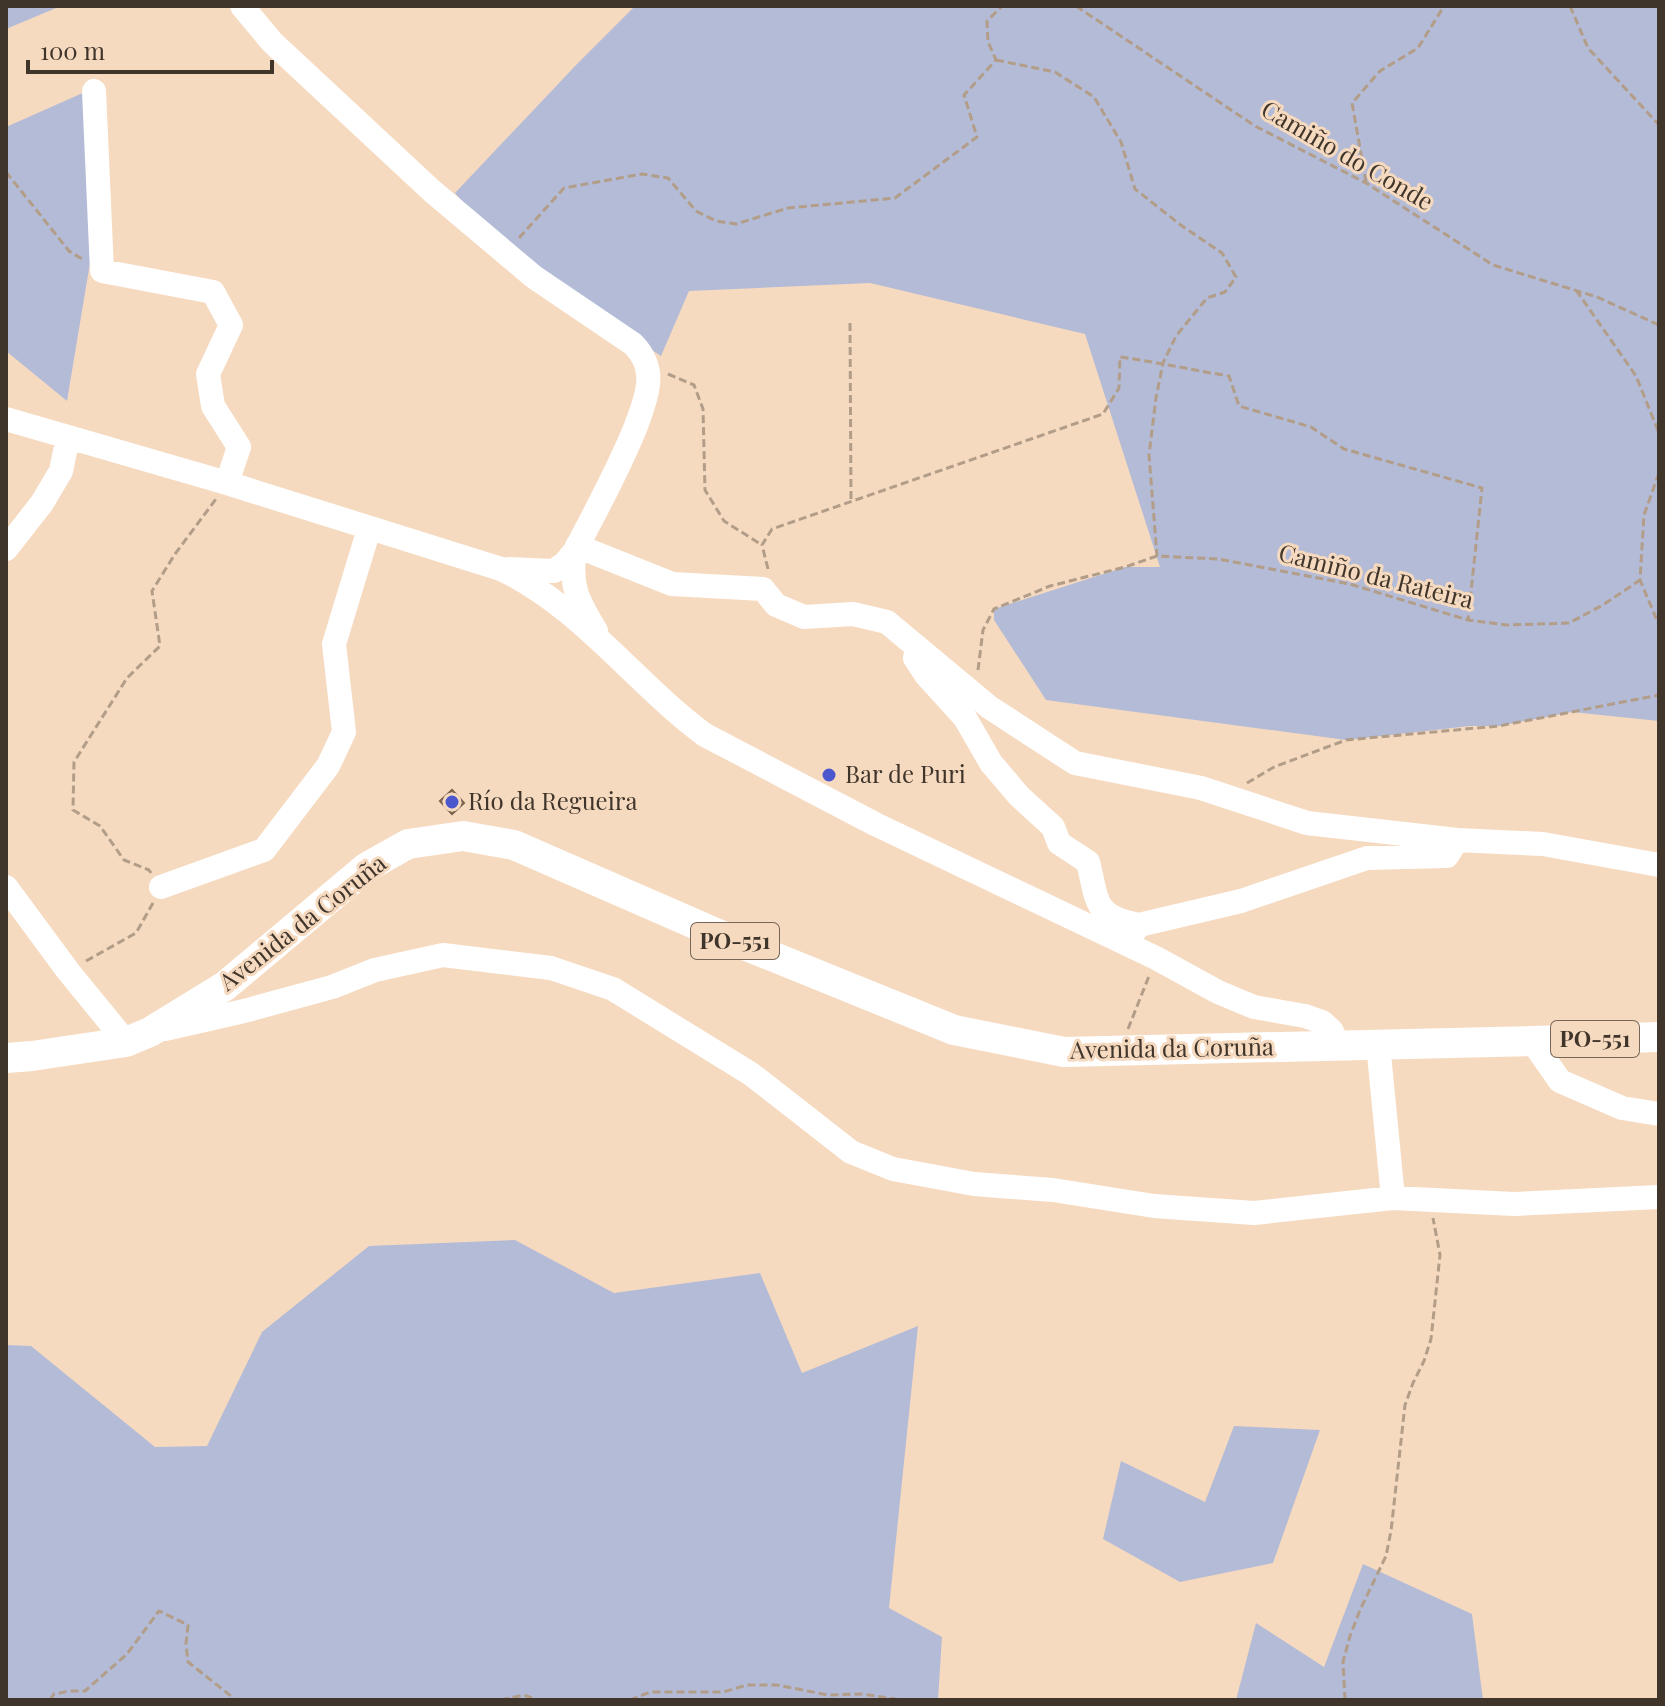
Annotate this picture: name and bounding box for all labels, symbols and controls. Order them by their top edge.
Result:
scale bar [28,24,272,74]
text: 100 m [40,34,105,66]
street label: Camiño do Conde [1256,92,1440,216]
street label: Camiño da Rateira [1276,535,1477,615]
place label: Bar de Puri [845,757,966,789]
marker: Bar de Puri [820,766,838,784]
place label: Río da Regueira [468,784,637,816]
marker: Río da Regueira [443,793,461,811]
street label: Avenida da Coruña [211,846,392,997]
road number: PO-551 [691,923,779,959]
road number: PO-551 [1551,1021,1639,1057]
street label: Avenida da Coruña [1069,1029,1274,1065]

